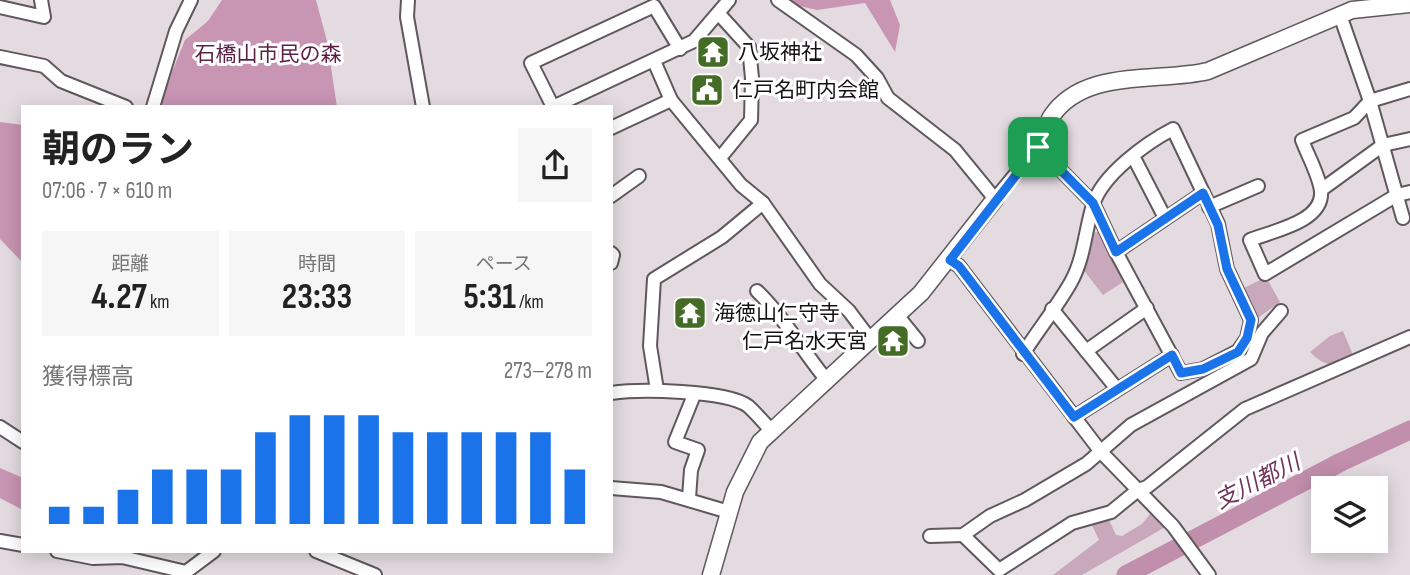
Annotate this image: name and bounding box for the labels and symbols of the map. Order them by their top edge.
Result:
temple icon: 八坂神社 [694,33,732,71]
place label: 八坂神社 [738,40,822,65]
park label: 石橋山市民の森 [195,42,342,67]
public building icon: 仁戸名町内会館 [688,71,726,109]
place label: 仁戸名町内会館 [732,78,879,103]
pin [1008,117,1068,177]
temple icon: 海徳山仁守寺 [671,294,709,332]
place label: 海徳山仁守寺 [714,301,840,326]
temple icon: 仁戸名水天宮 [874,322,912,360]
place label: 仁戸名水天宮 [742,329,868,354]
water label: 支川都川 [1210,447,1307,515]

